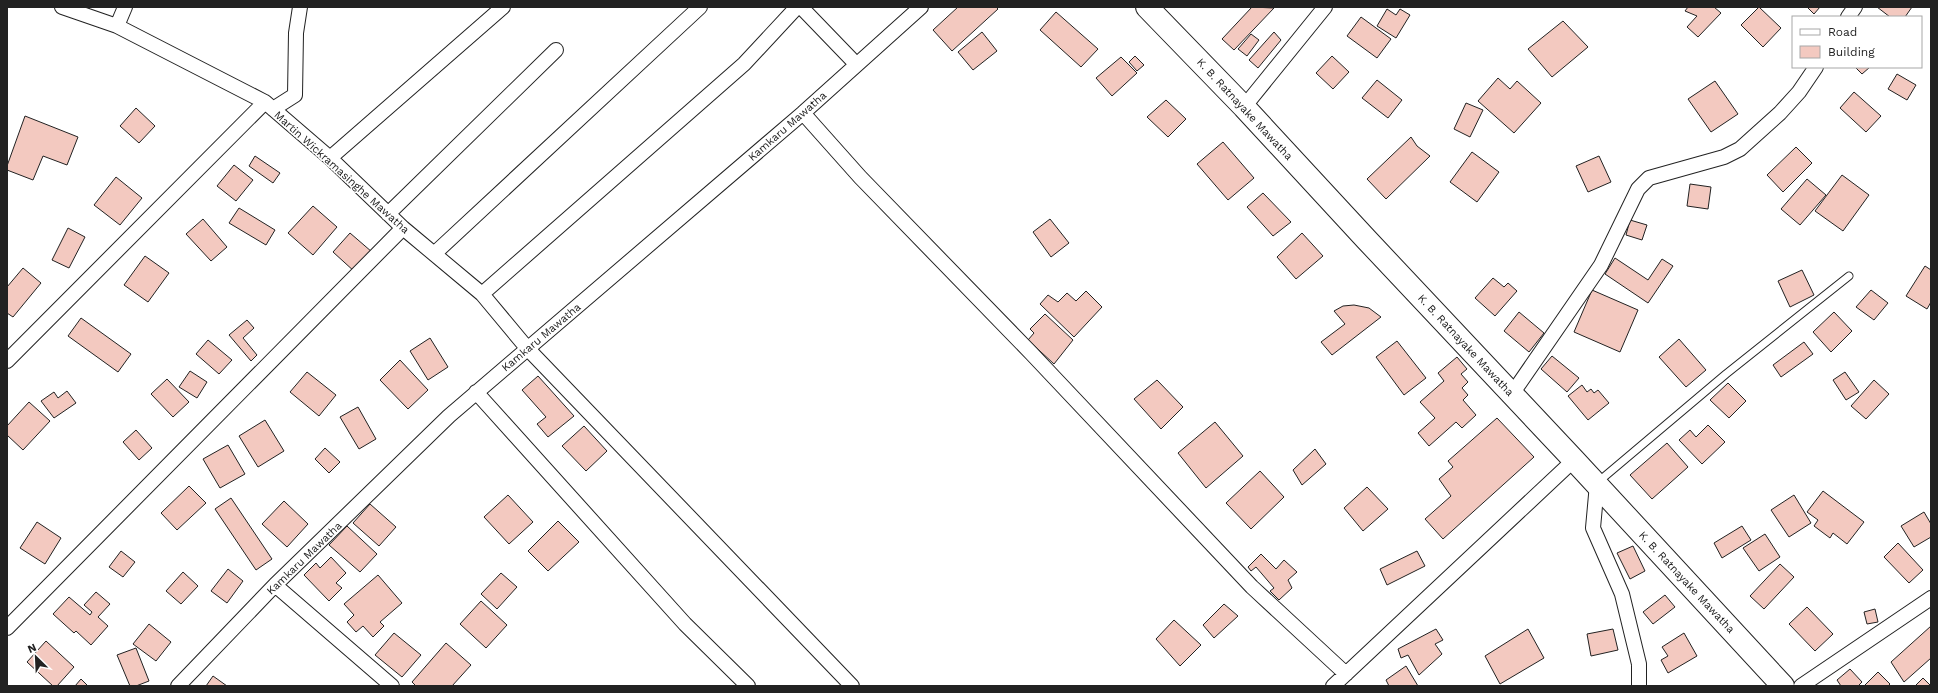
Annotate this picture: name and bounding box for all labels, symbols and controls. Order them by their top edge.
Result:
legend [1792,16,1922,68]
text: Road [1828,25,1857,39]
text: Building [1828,45,1875,59]
street label: K. B. Ratnayake Mawatha [1194,56,1295,163]
street label: Kamkaru Mawatha [746,89,829,164]
street label: Martin Wickramasinghe Mawatha [271,108,412,236]
street label: K. B. Ratnayake Mawatha [1415,292,1516,399]
street label: Kamkaru Mawatha [499,300,584,374]
street label: Kamkaru Mawatha [264,519,345,598]
street label: K. B. Ratnayake Mawatha [1636,529,1737,636]
north arrow [16,637,56,677]
text: N [26,641,39,656]

